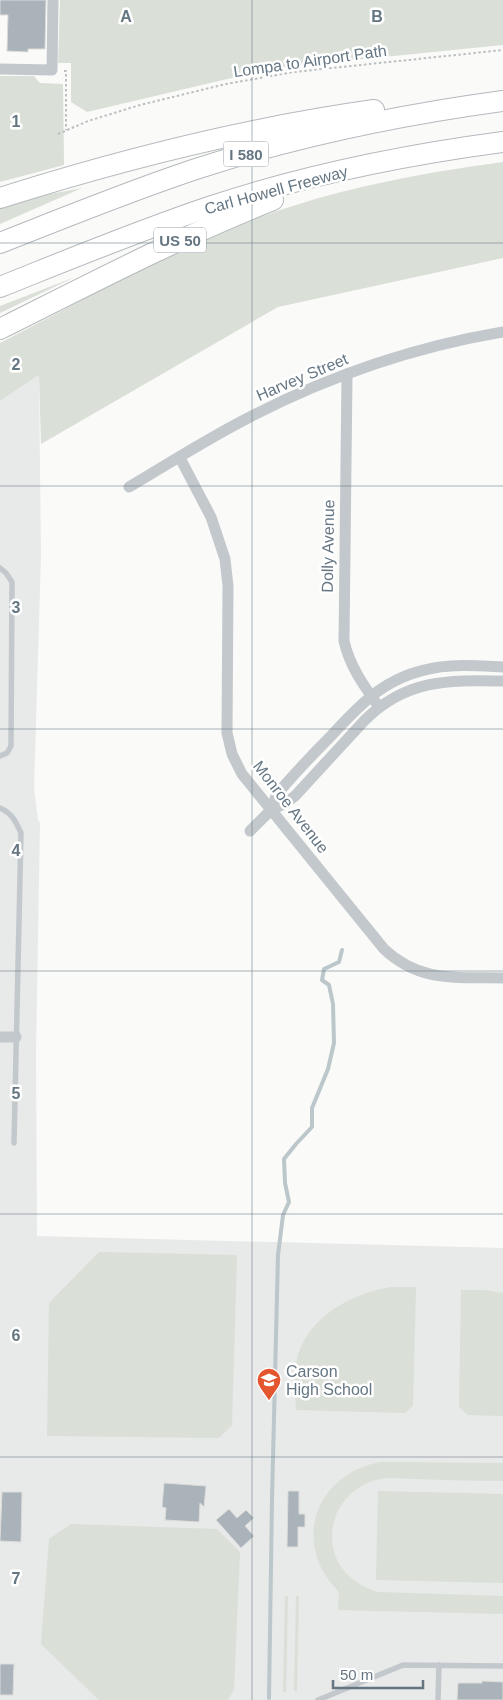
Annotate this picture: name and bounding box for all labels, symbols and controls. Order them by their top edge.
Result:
text: A [120,8,132,25]
text: B [371,8,383,25]
street label: Lompa to Airport Path [232,42,388,80]
text: 1 [12,113,21,130]
road number: I 580 [224,142,268,166]
street label: Carl Howell Freeway [203,163,349,217]
road number: US 50 [154,228,206,252]
street label: Harvey Street [254,350,351,404]
text: 2 [12,356,21,373]
street label: Dolly Avenue [319,499,337,593]
text: 3 [12,599,21,616]
street label: Monroe Avenue [250,758,332,856]
text: 4 [12,842,21,859]
text: 5 [12,1085,21,1102]
text: 6 [12,1327,21,1344]
place label: Carson High School [286,1363,372,1398]
school or university icon: Carson High School [256,1367,282,1401]
text: 7 [12,1570,21,1587]
scale bar [333,1658,423,1690]
text: 50 m [340,1666,373,1683]

